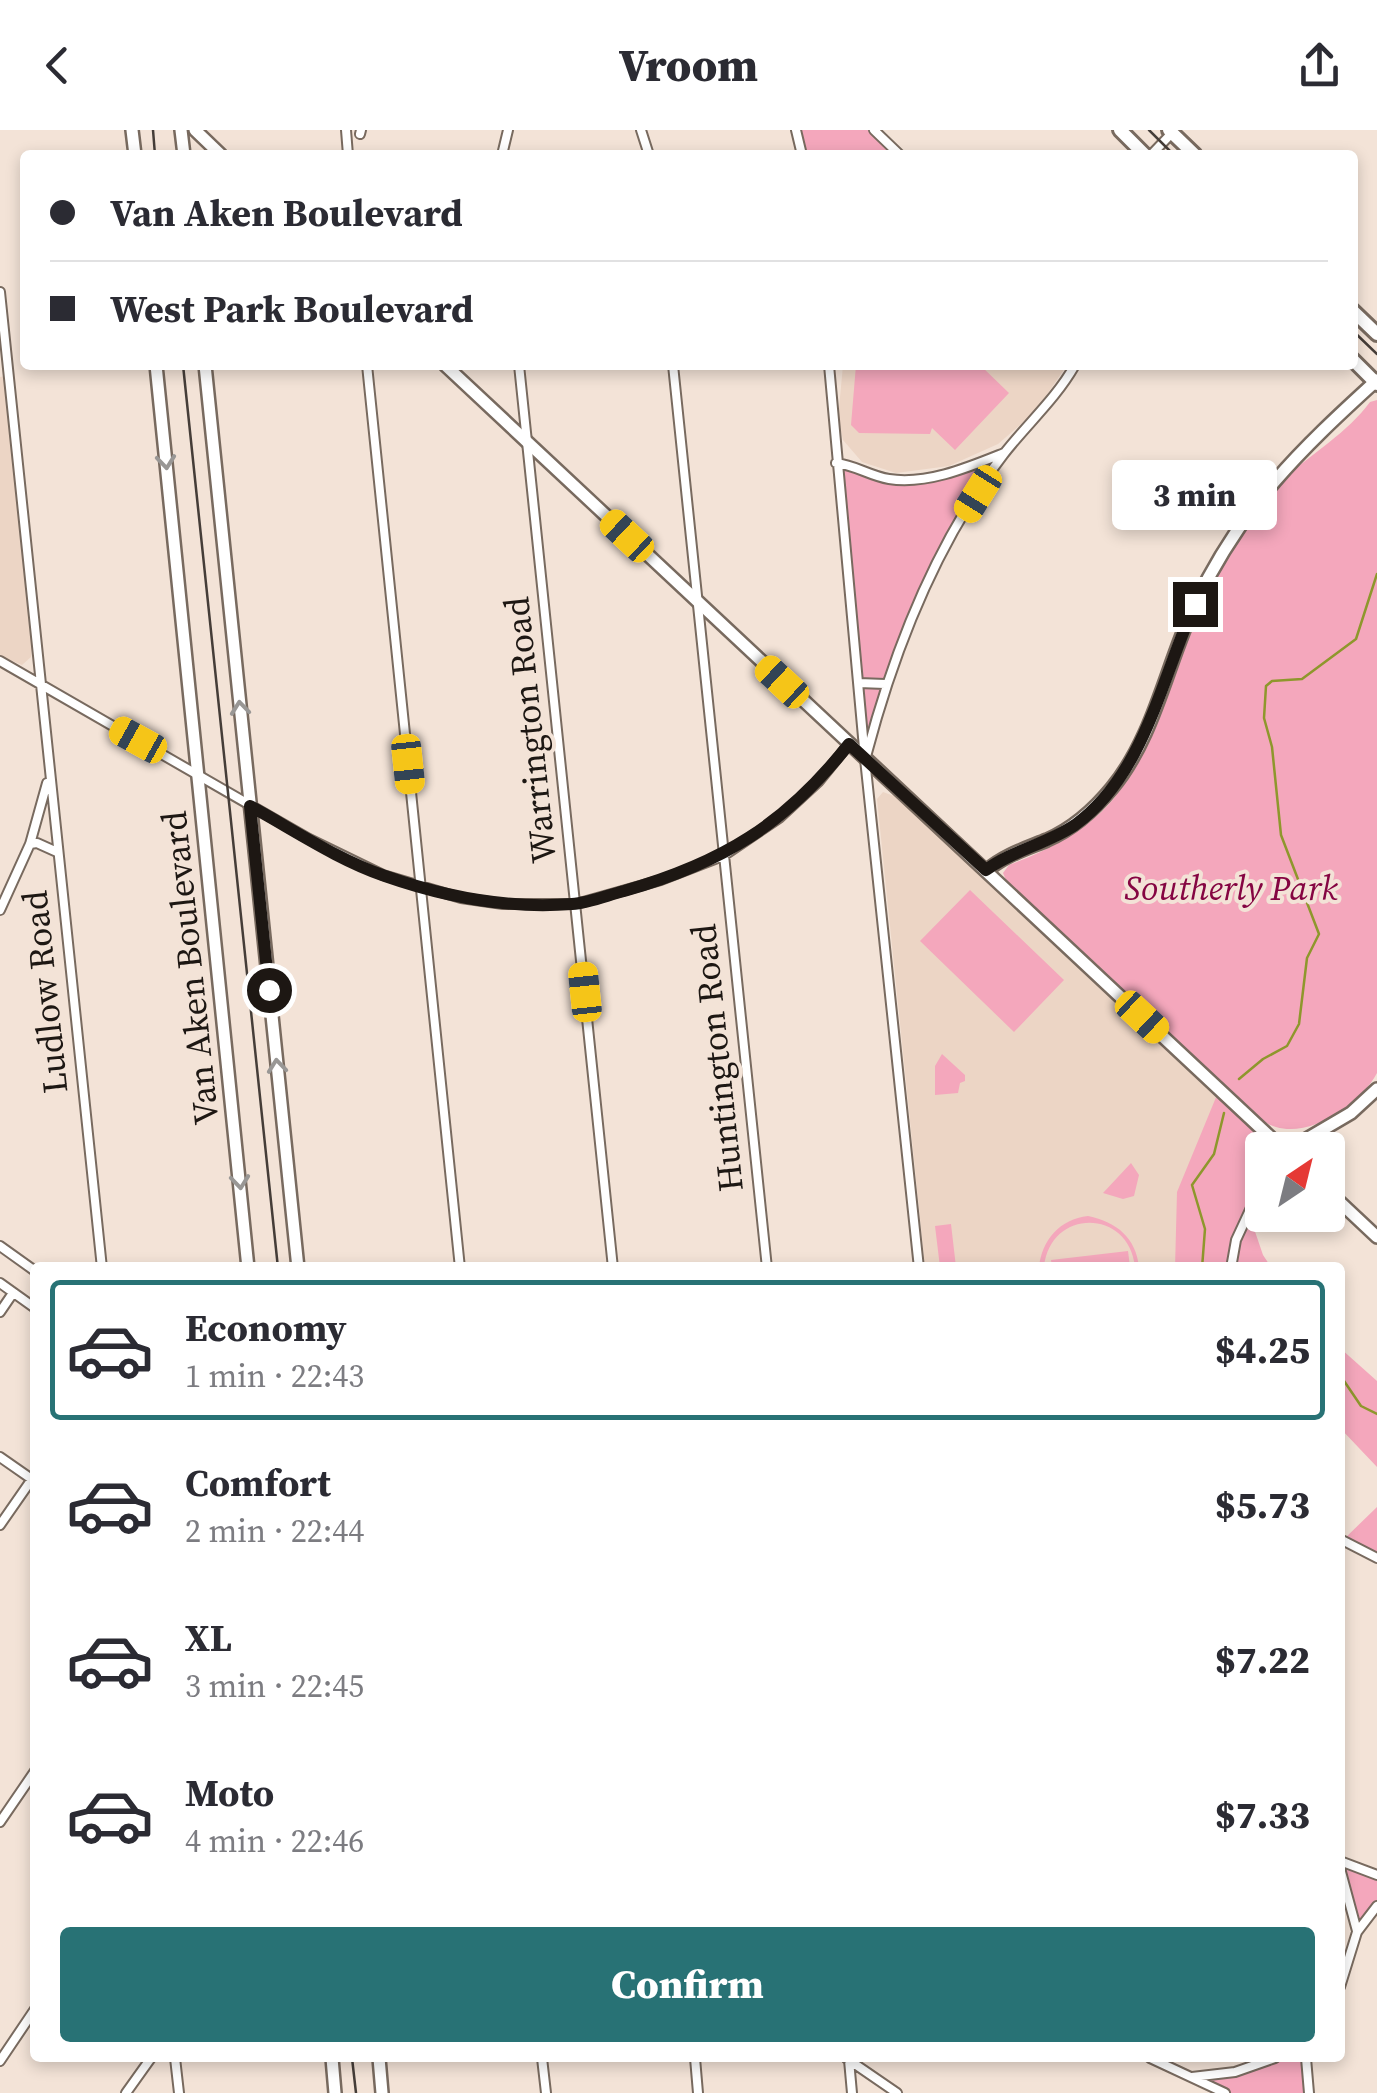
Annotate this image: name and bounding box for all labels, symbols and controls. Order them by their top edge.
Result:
text: Vroom [619,34,758,96]
icon: back [30,38,85,93]
icon: share [1292,38,1347,93]
text: Van Aken Boulevard [110,187,463,239]
text: West Park Boulevard [110,283,473,335]
one-way arrow [155,454,176,470]
callout: 3 min [1112,459,1278,529]
car [949,461,1007,527]
text: 3 min [1153,473,1236,517]
car [595,505,659,567]
route end [1173,582,1218,627]
street label: Warrington Road [492,594,568,866]
car [750,651,814,713]
one-way arrow [230,700,252,716]
car [104,712,172,768]
car [390,733,426,795]
street label: Van Aken Boulevard [150,809,230,1127]
park label: Southerly Park [1124,864,1338,912]
street label: Ludlow Road [10,888,80,1096]
street label: Huntington Road [679,922,755,1194]
car [567,961,603,1023]
route start [247,968,292,1013]
car [1110,986,1174,1048]
one-way arrow [267,1058,288,1074]
north arrow [1245,1132,1345,1232]
map controls [1245,1132,1345,1232]
one-way arrow [228,1175,250,1191]
text: Economy [185,1302,347,1354]
icon: car [65,1305,155,1395]
text: $4.25 [1215,1324,1310,1376]
text: 1 min · 22:43 [185,1354,364,1398]
text: Comfort [185,1457,331,1509]
icon: car [65,1460,155,1550]
text: $5.73 [1215,1479,1310,1531]
text: 2 min · 22:44 [185,1509,364,1553]
text: XL [185,1612,232,1664]
icon: car [65,1615,155,1705]
text: $7.22 [1215,1634,1310,1686]
text: 3 min · 22:45 [185,1664,364,1708]
text: Moto [185,1767,274,1819]
icon: car [65,1770,155,1860]
text: $7.33 [1215,1789,1310,1841]
text: 4 min · 22:46 [185,1819,364,1863]
button: Confirm [60,1927,1315,2042]

